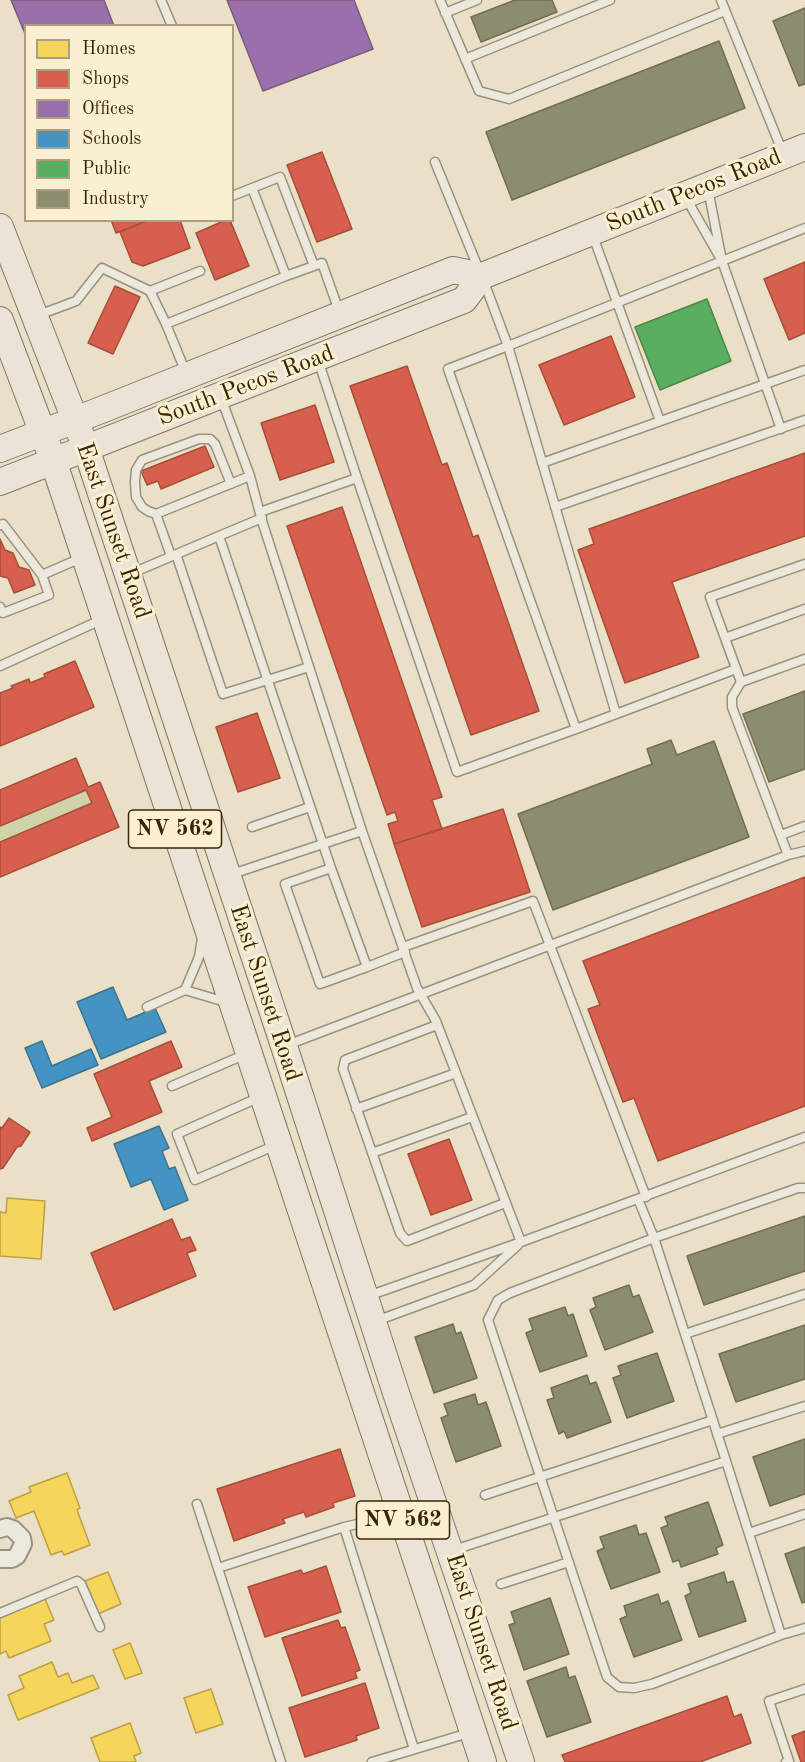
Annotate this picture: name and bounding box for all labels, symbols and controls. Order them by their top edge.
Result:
legend [24,24,234,222]
text: Homes [82,40,136,58]
text: Shops [82,70,129,88]
text: Offices [82,100,134,118]
text: Schools [82,130,141,148]
street label: South Pecos Road [602,143,786,239]
text: Public [82,160,131,178]
text: Industry [82,190,149,208]
street label: South Pecos Road [154,339,338,433]
street label: East Sunset Road [69,439,157,623]
road number: NV 562 [128,810,222,848]
street label: East Sunset Road [223,901,307,1085]
road number: NV 562 [356,1501,450,1539]
street label: East Sunset Road [439,1550,523,1734]

